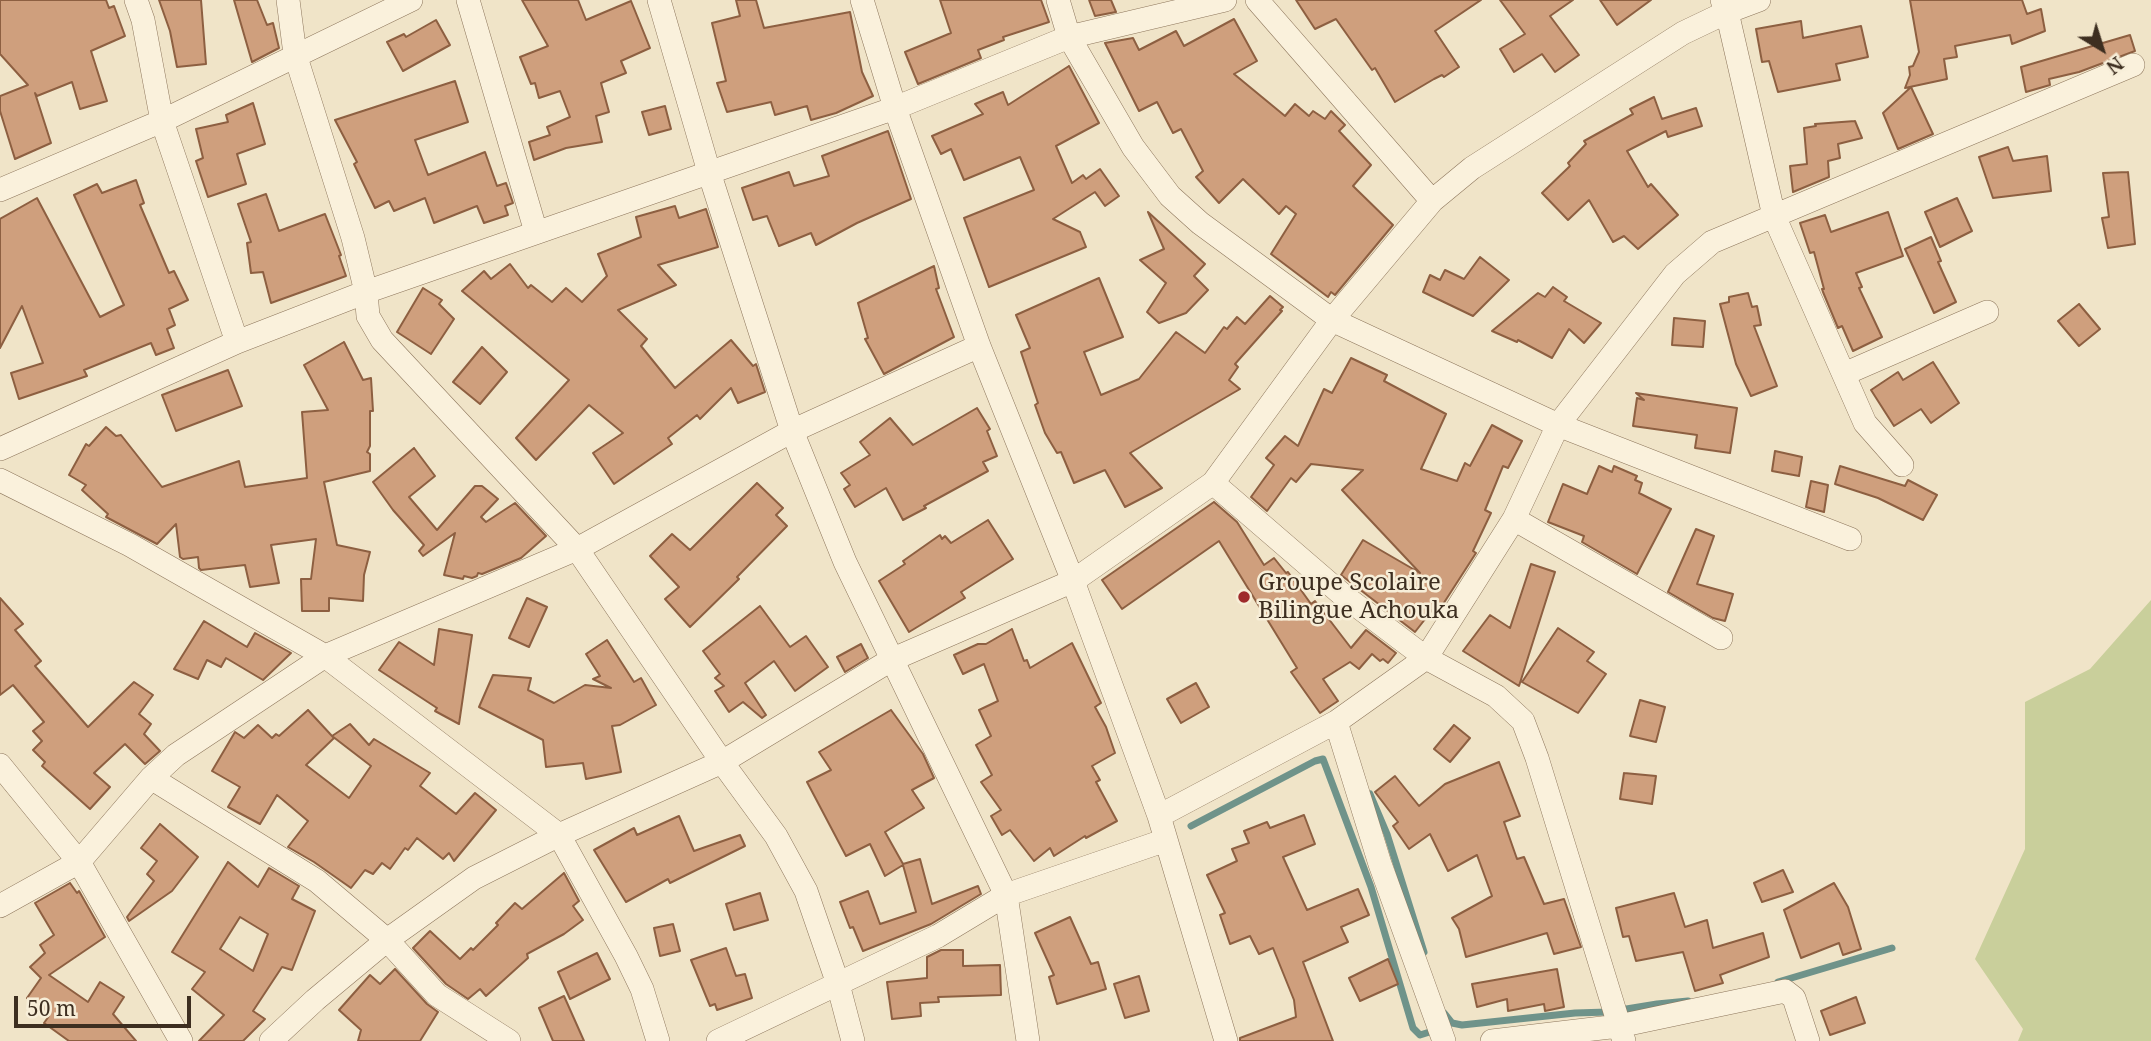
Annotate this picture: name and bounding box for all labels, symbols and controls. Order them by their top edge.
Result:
north arrow [2067,14,2137,84]
text: N [2101,51,2129,80]
place label: Groupe Scolaire Bilingue Achouka [1258,569,1459,625]
marker: Groupe Scolaire Bilingue Achouka [1236,589,1252,605]
scale bar [18,982,194,1026]
text: 50 m [27,994,76,1022]

